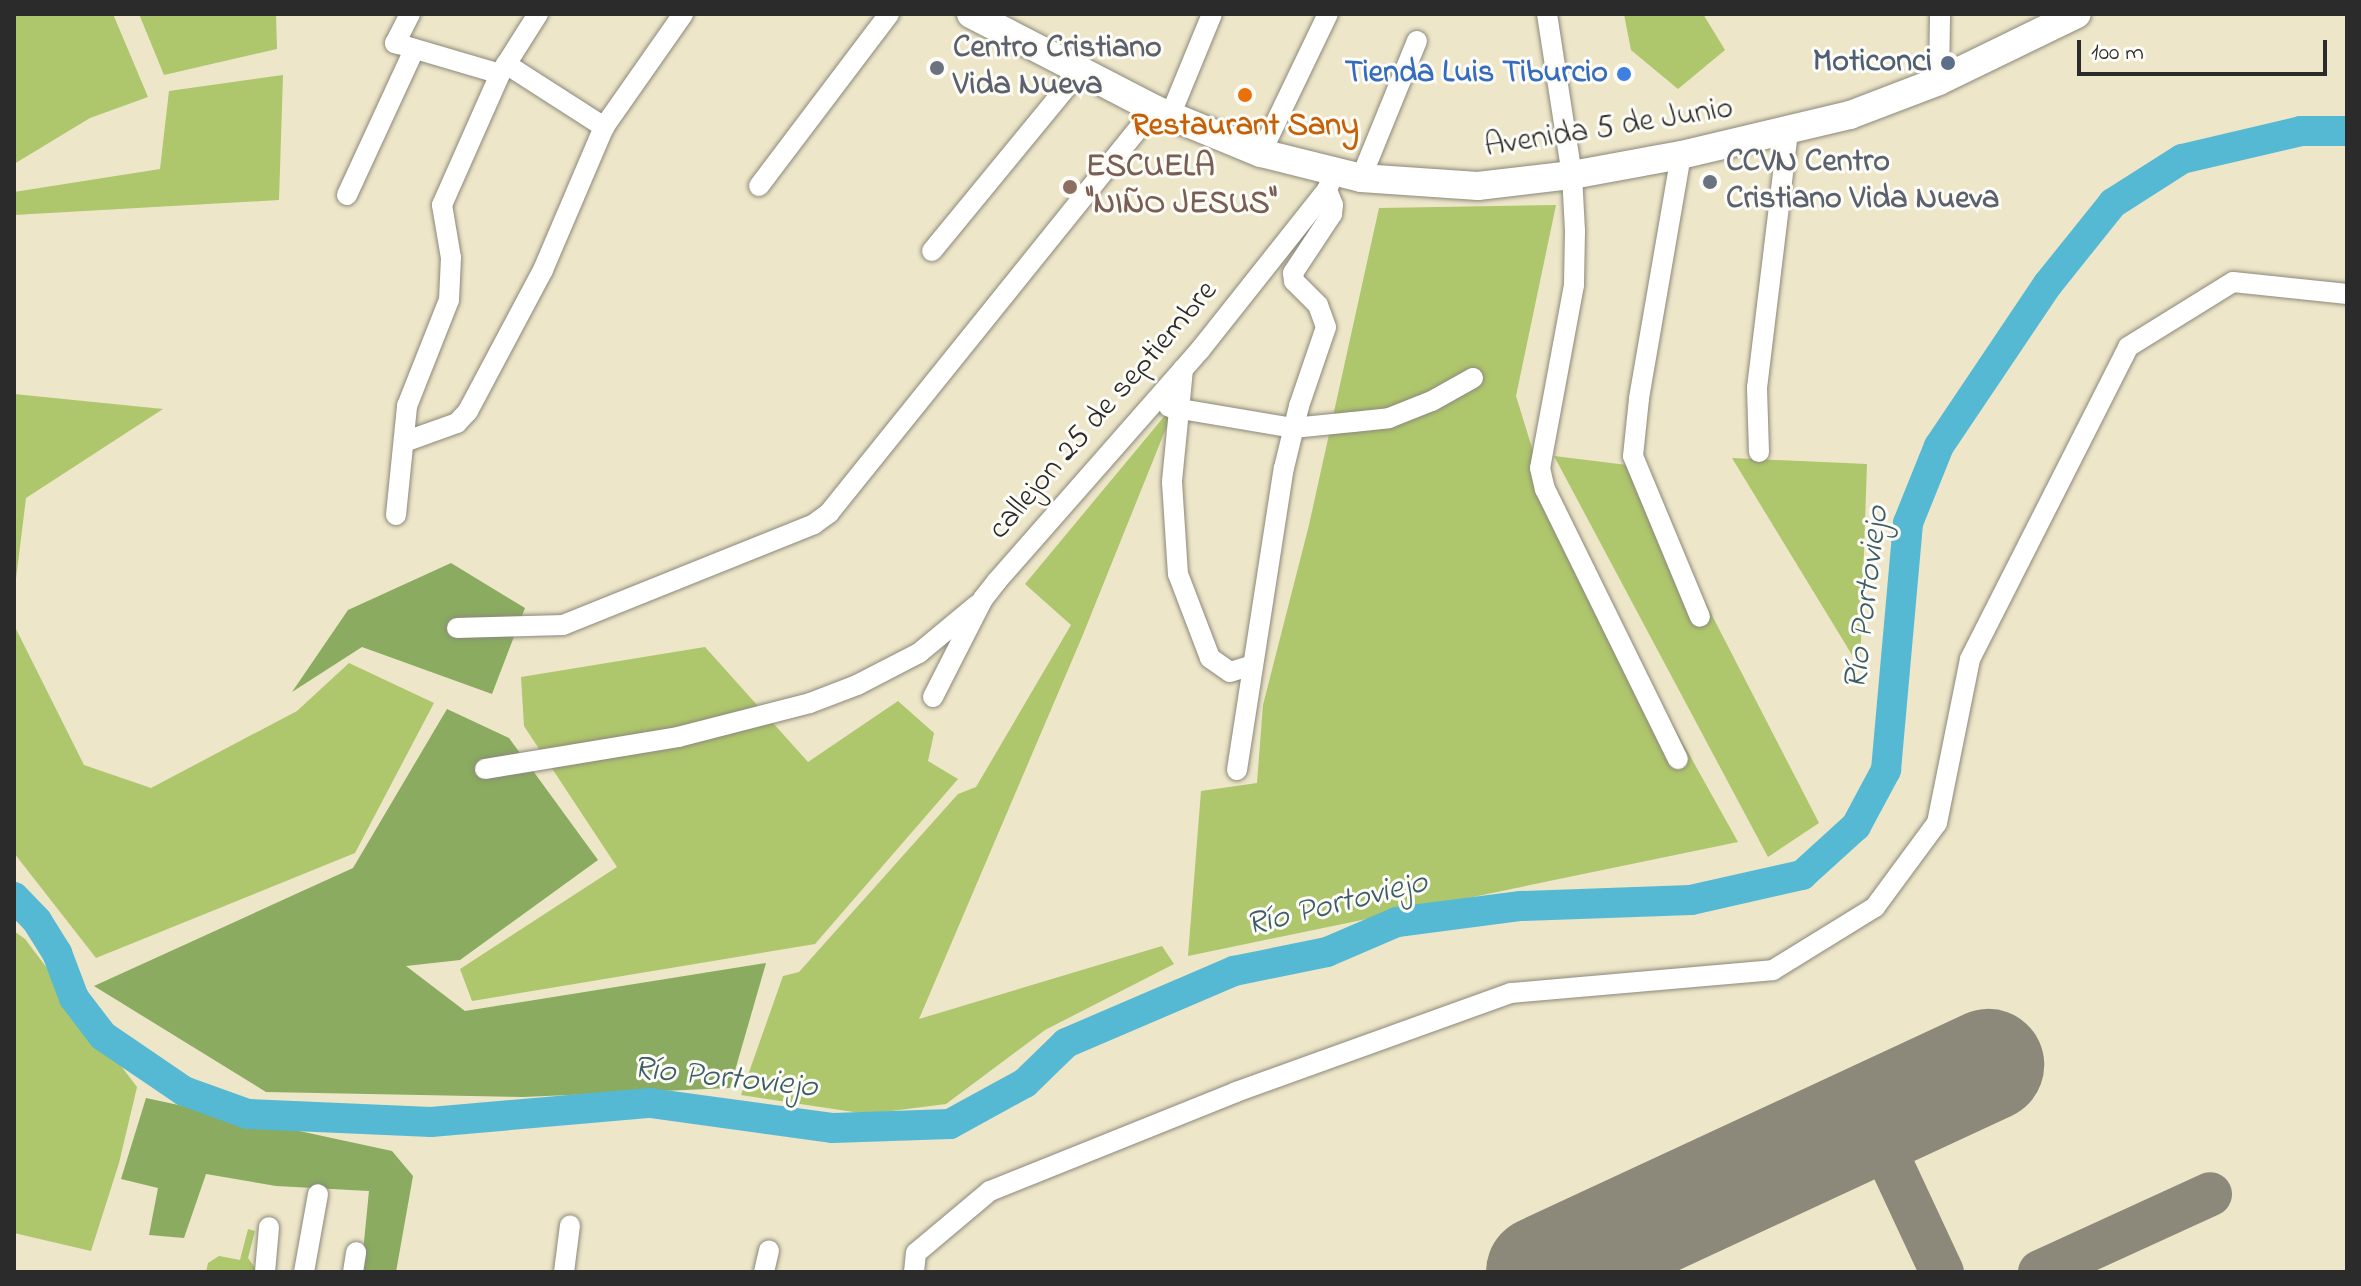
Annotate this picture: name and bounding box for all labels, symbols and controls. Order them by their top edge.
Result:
scale bar [2081,24,2331,74]
place label: Centro Cristiano Vida Nueva [953,31,1162,106]
text: 100 m [2091,36,2144,71]
place label: Moticonci [1813,44,1932,82]
marker: Moticonci [1939,54,1957,72]
place label: Tienda Luis Tiburcio [1345,55,1608,93]
marker: Centro Cristiano Vida Nueva [928,59,946,77]
marker: Tienda Luis Tiburcio [1615,65,1633,83]
marker: Restaurant Sany [1236,86,1254,104]
street label: Avenida 5 de Junio [1482,90,1736,168]
place label: Restaurant Sany [1131,108,1359,146]
place label: CCVN Centro Cristiano Vida Nueva [1726,145,1999,220]
place label: ESCUELA "NIÑO JESUS" [1086,150,1277,225]
marker: CCVN Centro Cristiano Vida Nueva [1701,173,1719,191]
marker: ESCUELA "NIÑO JESUS" [1061,178,1079,196]
street label: callejon 25 de septiembre [981,274,1227,548]
water label: Río Portoviejo [1836,504,1900,692]
water label: Río Portoviejo [1242,863,1432,947]
water label: Río Portoviejo [631,1049,819,1109]

